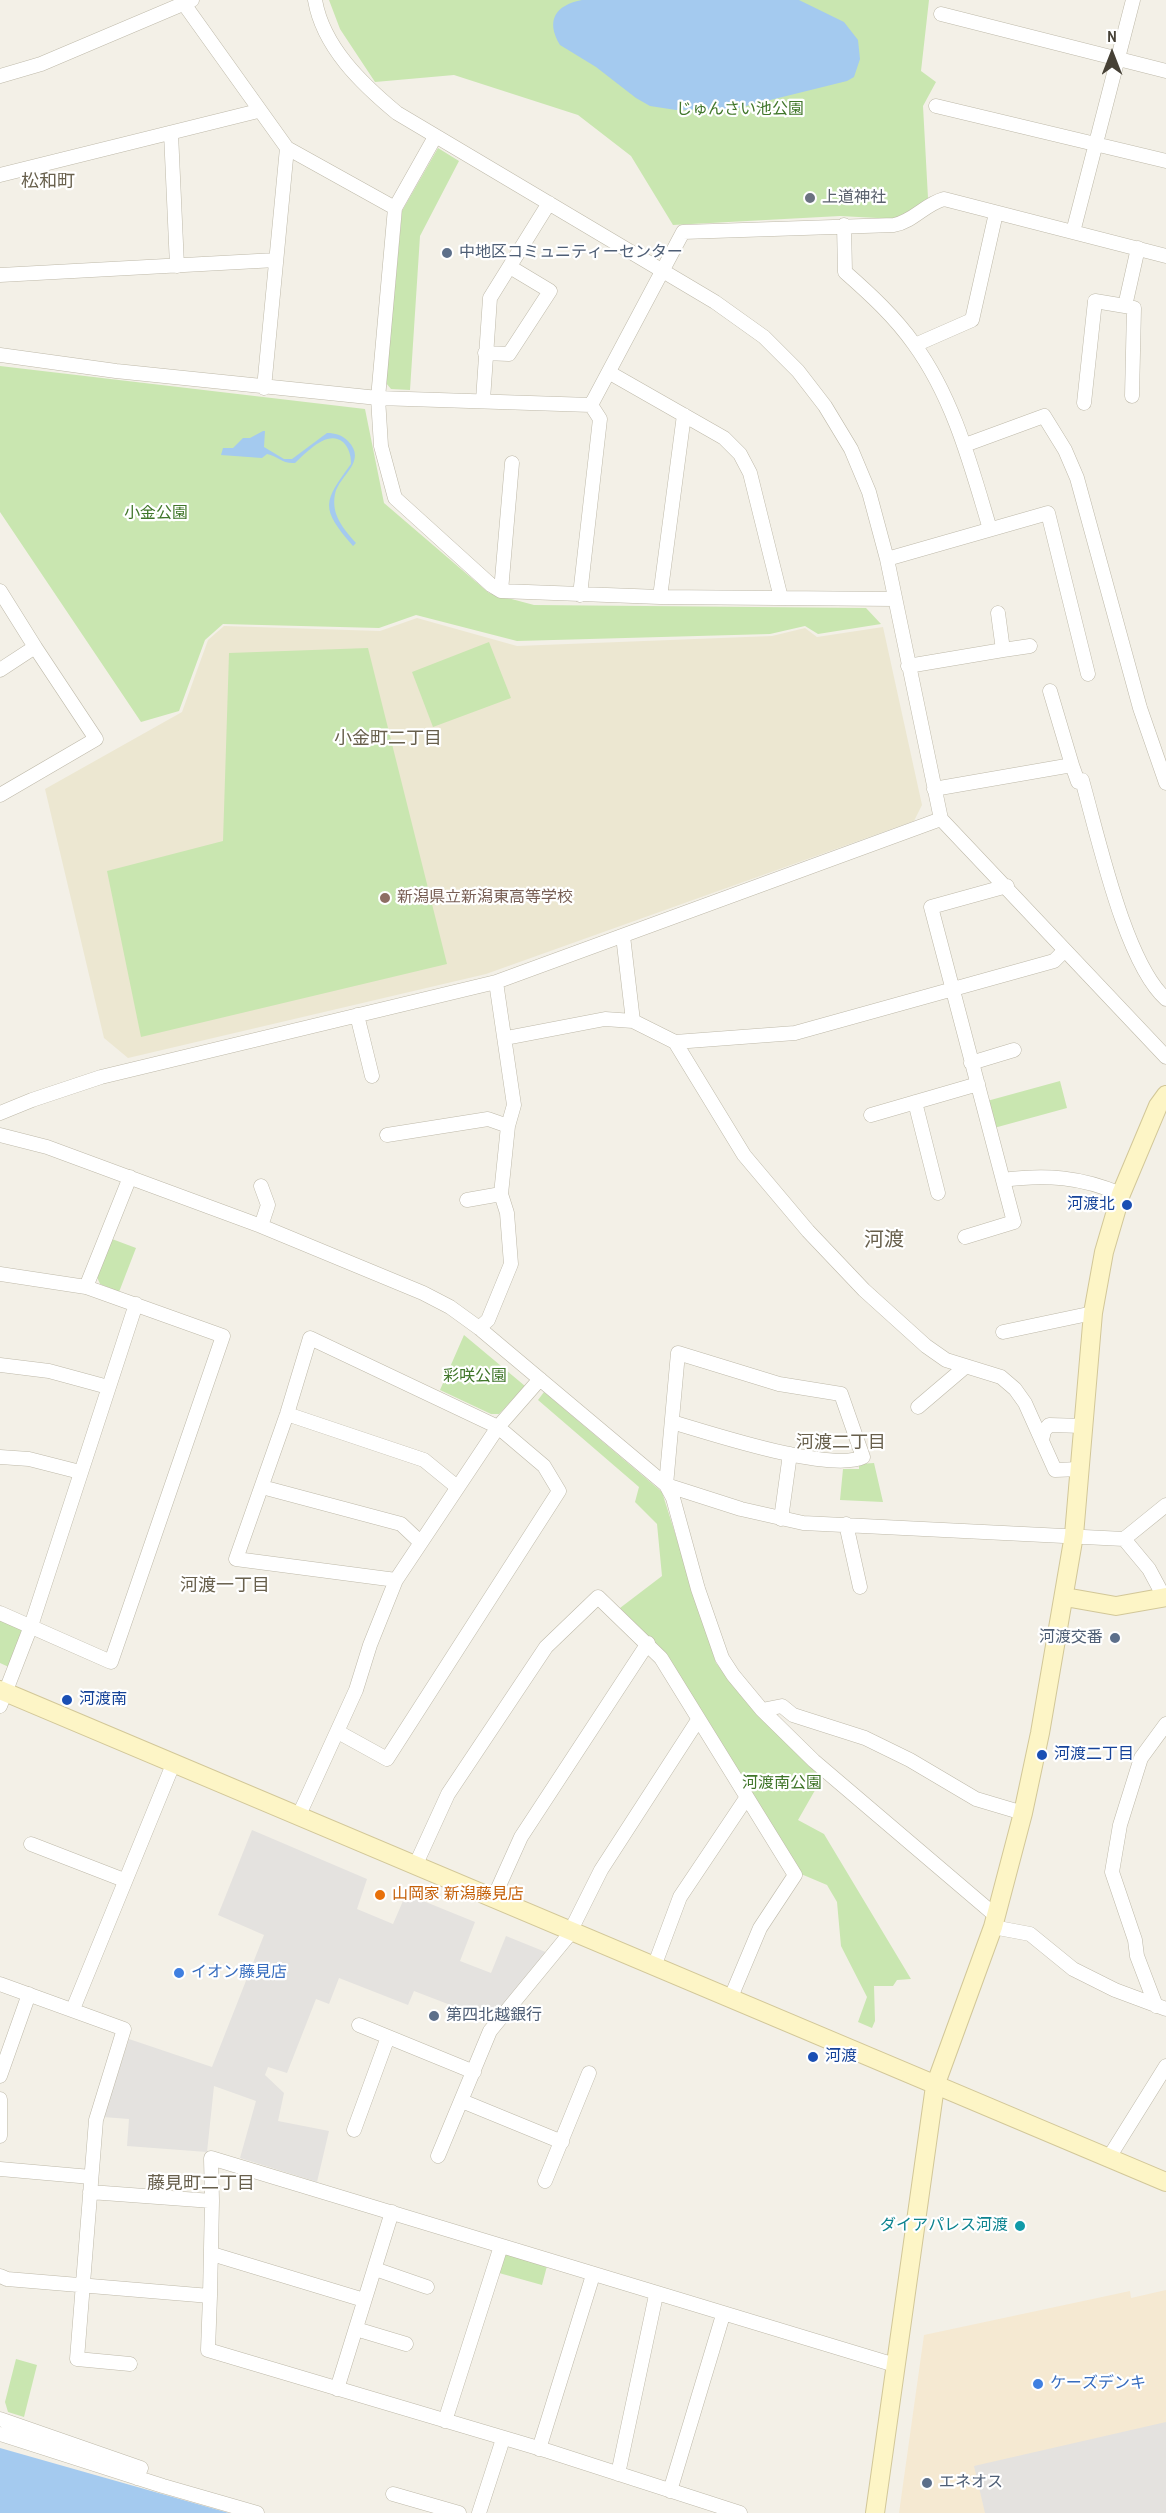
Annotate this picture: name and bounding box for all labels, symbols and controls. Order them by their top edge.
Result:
north arrow [1082,24,1142,84]
text: N [1107,25,1117,47]
park label: じゅんさい池公園 [676,100,804,120]
district label: 松和町 [21,171,75,193]
place label: 上道神社 [822,188,886,208]
marker: 上道神社 [803,191,817,205]
place label: 中地区コミュニティーセンター [459,243,683,263]
marker: 中地区コミュニティーセンター [440,246,454,260]
park label: 小金公園 [124,504,188,524]
district label: 小金町二丁目 [334,728,442,750]
place label: 新潟県立新潟東高等学校 [397,888,573,908]
marker: 新潟県立新潟東高等学校 [378,891,392,905]
place label: 河渡北 [1067,1195,1115,1215]
marker: 河渡北 [1120,1198,1134,1212]
district label: 河渡 [864,1229,904,1253]
park label: 彩咲公園 [443,1367,507,1387]
district label: 河渡二丁目 [796,1432,886,1454]
district label: 河渡一丁目 [180,1575,270,1597]
place label: 河渡交番 [1039,1628,1103,1648]
marker: 河渡交番 [1108,1631,1122,1645]
place label: 河渡南 [79,1690,127,1710]
marker: 河渡南 [60,1693,74,1707]
place label: 河渡二丁目 [1054,1745,1134,1765]
marker: 河渡二丁目 [1035,1748,1049,1762]
park label: 河渡南公園 [742,1774,822,1794]
place label: 山岡家 新潟藤見店 [392,1885,524,1905]
marker: 山岡家 新潟藤見店 [373,1888,387,1902]
place label: イオン藤見店 [191,1963,287,1983]
marker: イオン藤見店 [172,1966,186,1980]
place label: 第四北越銀行 [446,2006,542,2026]
marker: 第四北越銀行 [427,2009,441,2023]
place label: 河渡 [825,2047,857,2067]
marker: 河渡 [806,2050,820,2064]
district label: 藤見町二丁目 [147,2173,255,2195]
place label: ダイアパレス河渡 [880,2216,1008,2236]
marker: ダイアパレス河渡 [1013,2219,1027,2233]
place label: ケーズデンキ [1050,2374,1146,2394]
marker: ケーズデンキ [1031,2377,1045,2391]
place label: エネオス [939,2473,1003,2493]
marker: エネオス [920,2476,934,2490]

